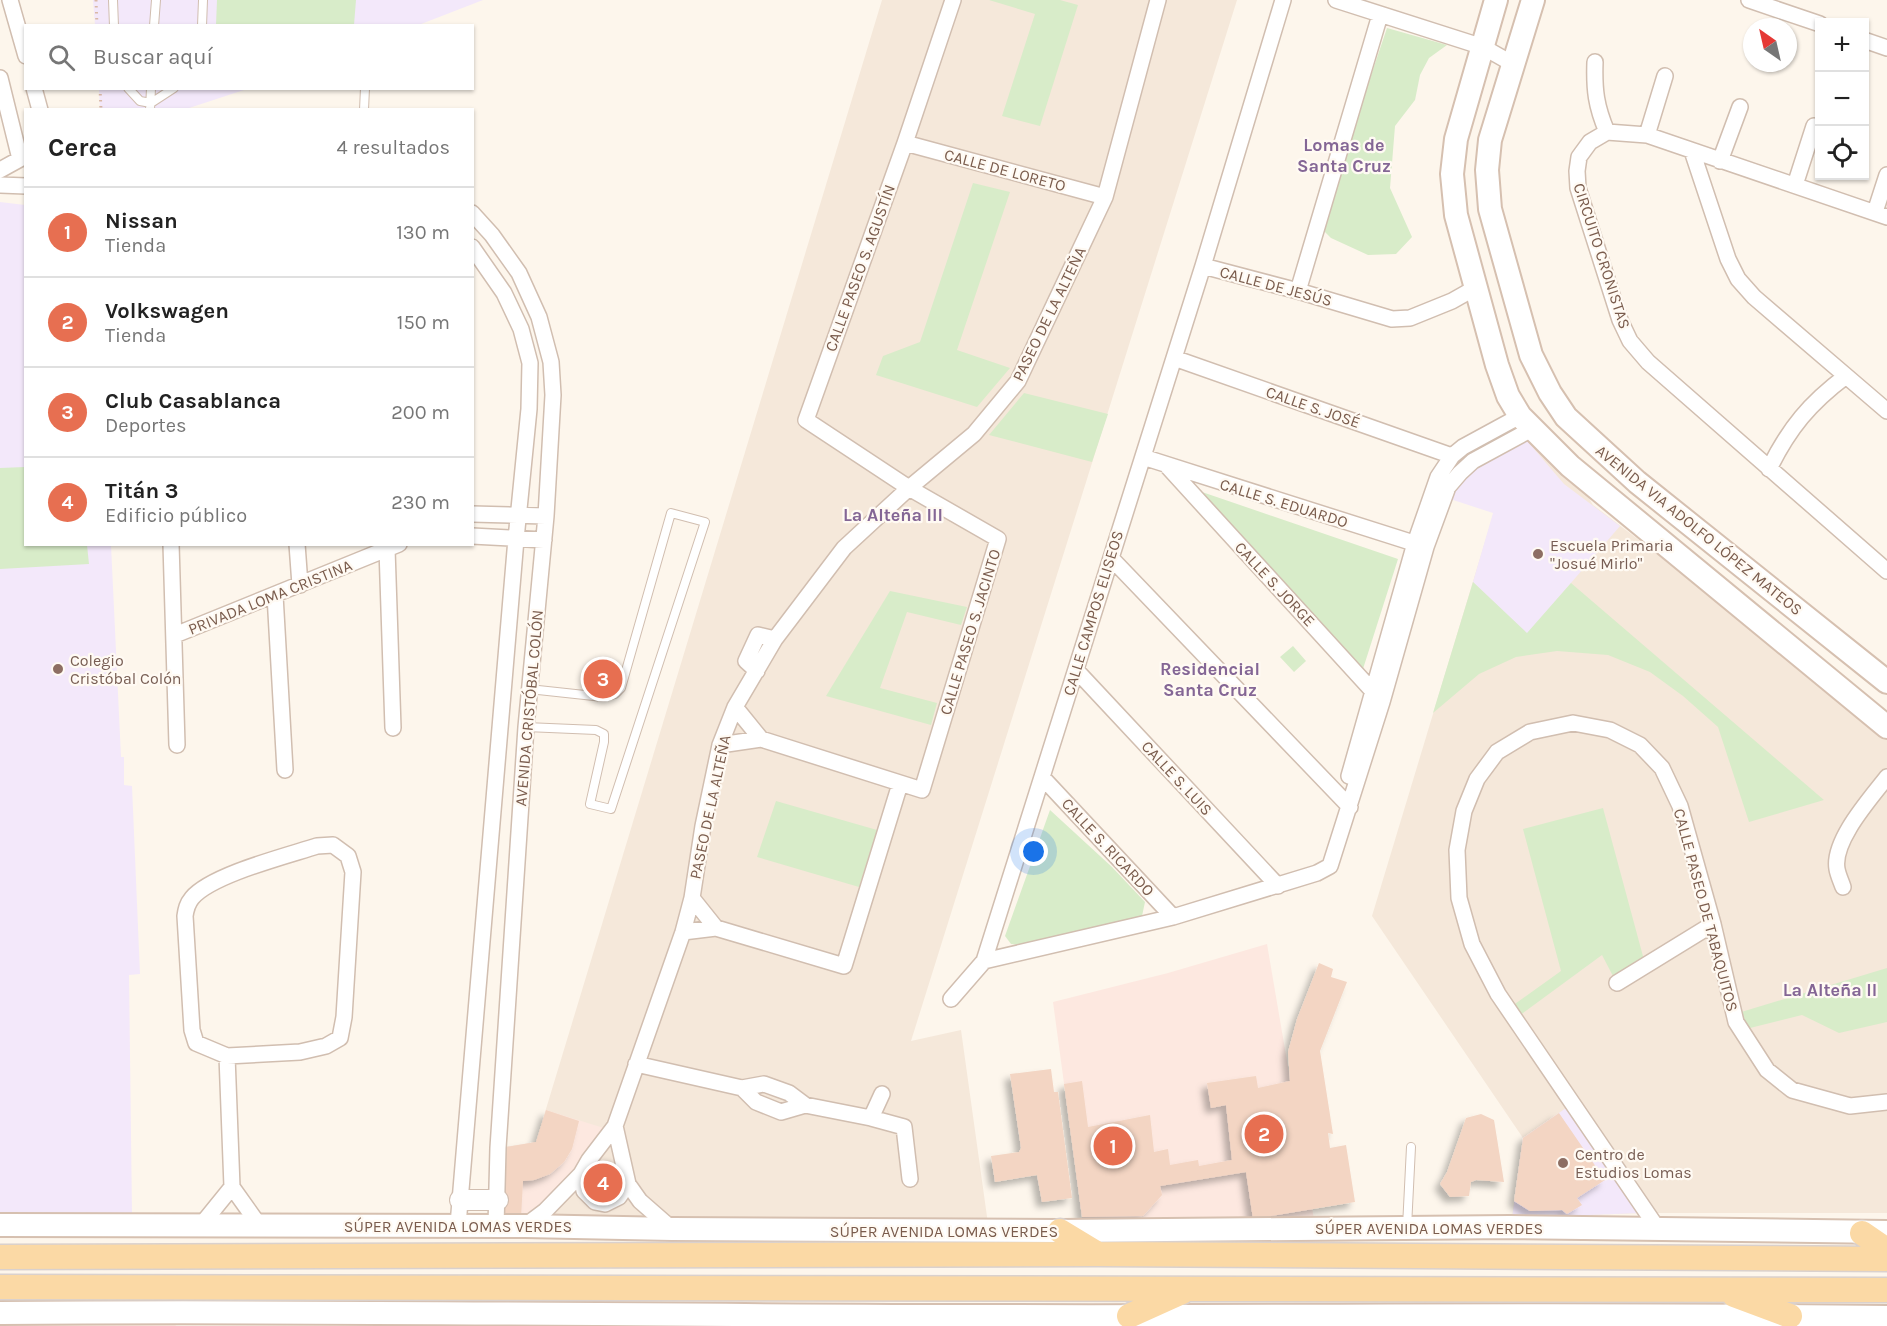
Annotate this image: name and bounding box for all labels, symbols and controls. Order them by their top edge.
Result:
north arrow [1743,18,1797,72]
map controls [1815,18,1869,180]
button: + [1815,18,1869,72]
search box [24,24,474,90]
icon: search [45,41,78,74]
text: Buscar aquí [93,44,213,70]
button: − [1815,72,1869,126]
button: locate [1815,126,1869,180]
text: Cerca [48,132,117,163]
district label: Lomas de Santa Cruz [1297,134,1391,177]
text: 4 resultados [337,136,450,159]
street label: CALLE DE LORETO [942,145,1068,195]
street label: CIRCUITO CRONISTAS [1569,181,1635,331]
street label: CALLE PASEO S. AGUSTÍN [821,182,899,354]
text: Nissan [105,208,178,234]
text: 1 [64,221,71,244]
text: 130 m [396,221,450,244]
text: Tienda [105,234,166,257]
street label: PASEO DE LA ALTEÑA [1008,244,1090,384]
street label: CALLE DE JESÚS [1218,262,1334,310]
text: Volkswagen [105,298,229,324]
text: 2 [61,311,74,334]
text: 150 m [397,311,450,334]
text: Tienda [105,324,166,347]
street label: CALLE S. JOSÉ [1263,382,1363,432]
text: Club Casablanca [105,388,281,414]
text: 3 [61,401,74,424]
text: 200 m [391,401,450,424]
text: Deportes [105,414,187,437]
street label: AVENIDA VIA ADOLFO LÓPEZ MATEOS [1592,441,1806,619]
street label: CALLE S. EDUARDO [1218,474,1350,532]
text: Titán 3 [105,478,178,504]
text: 4 [62,491,73,514]
text: 230 m [391,491,450,514]
text: Edificio público [105,504,247,527]
district label: La Alteña III [843,504,943,526]
street label: CALLE CAMPOS ELISEOS [1059,528,1127,698]
place label: Escuela Primaria "Josué Mirlo" [1550,536,1673,573]
street label: CALLE S. JORGE [1231,538,1319,630]
street label: CALLE PASEO S. JACINTO [936,547,1004,717]
marker: Escuela Primaria "Josué Mirlo" [1531,547,1545,561]
street label: PRIVADA LOMA CRISTINA [185,555,355,639]
street label: AVENIDA CRISTÓBAL COLÓN [511,609,547,807]
place label: Colegio Cristóbal Colón [70,651,182,688]
pin: 3 [584,656,622,702]
district label: Residencial Santa Cruz [1160,658,1260,701]
marker: Colegio Cristóbal Colón [51,662,65,676]
street label: PASEO DE LA ALTEÑA [685,733,735,881]
street label: CALLE S. LUIS [1138,737,1216,819]
street label: CALLE S. RICARDO [1058,794,1158,900]
street label: CALLE PASEO DE TABAQUITOS [1670,806,1742,1014]
your location [1019,837,1048,866]
district label: La Alteña II [1783,979,1877,1001]
pin: 2 [1244,1112,1284,1156]
pin: 1 [1094,1124,1132,1168]
place label: Centro de Estudios Lomas [1575,1145,1692,1182]
marker: Centro de Estudios Lomas [1556,1156,1570,1170]
pin: 4 [584,1160,622,1206]
street label: SÚPER AVENIDA LOMAS VERDES [344,1217,572,1236]
street label: SÚPER AVENIDA LOMAS VERDES [1315,1219,1543,1238]
street label: SÚPER AVENIDA LOMAS VERDES [830,1222,1058,1241]

